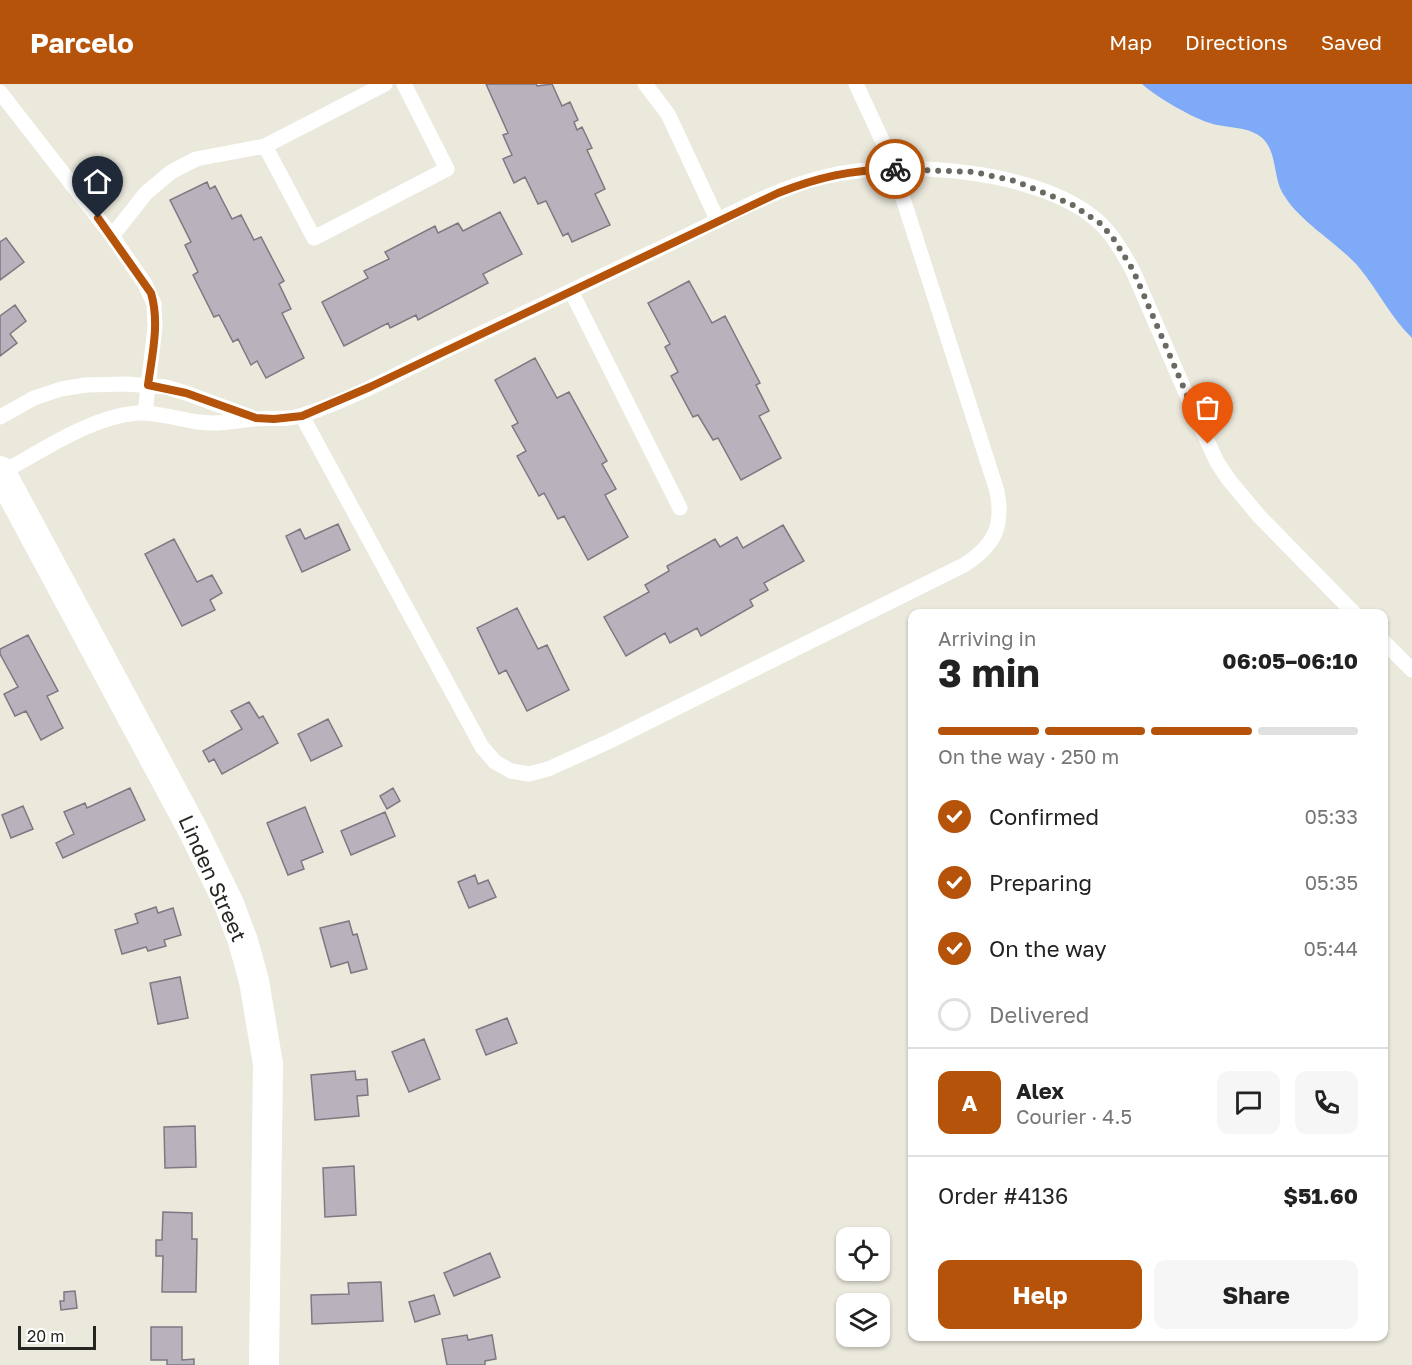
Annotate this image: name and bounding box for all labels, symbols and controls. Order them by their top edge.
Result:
text: Parcelo [30,26,134,59]
text: Map [1109,29,1152,55]
text: Directions [1185,29,1288,55]
text: Saved [1321,29,1382,55]
courier [865,139,925,199]
icon: bike [879,153,912,186]
pin [72,156,123,218]
icon: home [81,165,114,198]
pin [1182,382,1233,444]
icon: bag [1191,391,1224,424]
text: Arriving in [938,626,1036,650]
text: 06:05–06:10 [1222,647,1358,674]
text: 3 min [938,649,1040,696]
text: On the way · 250 m [938,744,1119,768]
icon: check [938,800,971,833]
text: Confirmed [989,803,1099,830]
text: 05:33 [1305,804,1358,828]
street label: Linden Street [173,811,253,945]
icon: check [938,866,971,899]
text: Preparing [989,869,1092,896]
text: 05:35 [1305,870,1358,894]
icon: check [938,932,971,965]
text: On the way [989,935,1107,962]
text: 05:44 [1304,936,1358,960]
text: Delivered [989,1001,1089,1028]
button: chat [1217,1071,1280,1134]
button: phone [1295,1071,1358,1134]
text: Alex [1016,1077,1064,1104]
text: A [962,1089,977,1116]
text: Courier · 4.5 [1016,1104,1132,1128]
text: Order #4136 [938,1182,1068,1209]
text: $51.60 [1283,1182,1358,1209]
map controls [836,1227,890,1347]
button: locate [836,1227,890,1281]
button: Help [938,1260,1142,1329]
button: Share [1154,1260,1358,1329]
button: layers [836,1293,890,1347]
scale bar [18,1323,96,1350]
text: 20 m [27,1326,64,1346]

